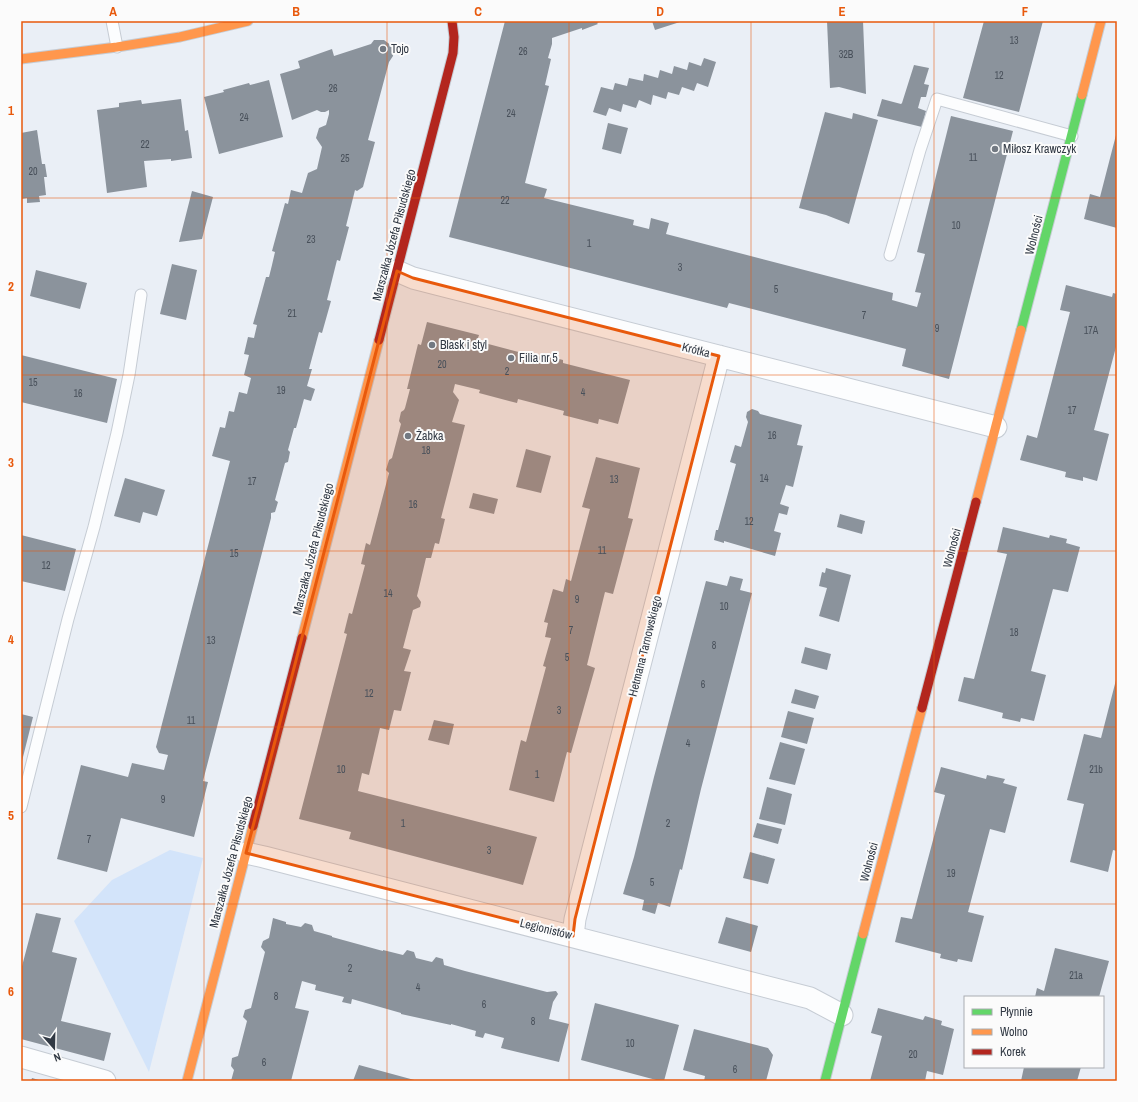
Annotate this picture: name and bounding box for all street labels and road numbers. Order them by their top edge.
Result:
street label: Marszałka Józefa Piłsudskiego [369,167,419,303]
street label: Wolności [1021,214,1047,256]
street label: Krótka [680,339,712,361]
street label: Marszałka Józefa Piłsudskiego [289,481,337,617]
street label: Wolności [939,526,965,570]
street label: Hetmana Tarnowskiego [625,594,665,698]
street label: Marszałka Józefa Piłsudskiego [206,794,256,930]
street label: Wolności [856,840,882,884]
street label: Legionistów [518,915,575,943]

